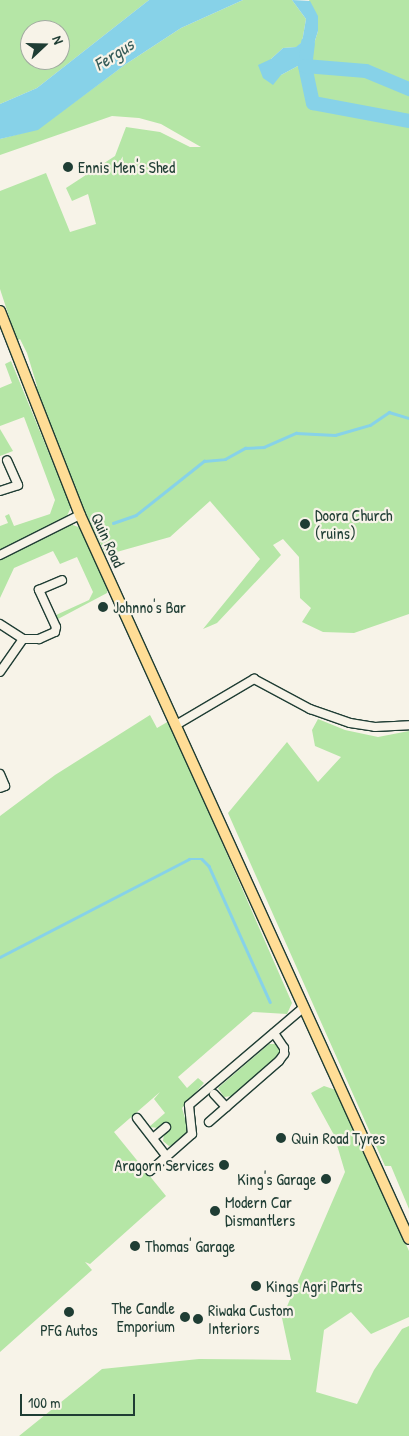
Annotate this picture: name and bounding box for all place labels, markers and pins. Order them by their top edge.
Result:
place label: Ennis Men's Shed [78,157,175,177]
marker: Ennis Men's Shed [62,161,74,173]
place label: Doora Church (ruins) [315,505,393,543]
marker: Doora Church (ruins) [299,518,311,530]
place label: Johnno's Bar [113,597,186,617]
marker: Johnno's Bar [97,601,109,613]
place label: Quin Road Tyres [291,1128,385,1148]
marker: Quin Road Tyres [275,1132,287,1144]
place label: Aragorn Services [115,1155,214,1175]
marker: Aragorn Services [218,1159,230,1171]
place label: King's Garage [237,1169,316,1189]
marker: King's Garage [320,1173,332,1185]
place label: Modern Car Dismantlers [225,1192,295,1230]
marker: Modern Car Dismantlers [209,1205,221,1217]
place label: Thomas' Garage [145,1236,235,1256]
marker: Thomas' Garage [129,1240,141,1252]
place label: Kings Agri Parts [266,1276,362,1296]
marker: Kings Agri Parts [250,1280,262,1292]
place label: The Candle Emporium [112,1298,175,1336]
place label: Riwaka Custom Interiors [208,1300,293,1338]
marker: PFG Autos [63,1306,75,1318]
marker: The Candle Emporium [179,1311,191,1323]
marker: Riwaka Custom Interiors [192,1313,204,1325]
place label: PFG Autos [40,1320,98,1340]

